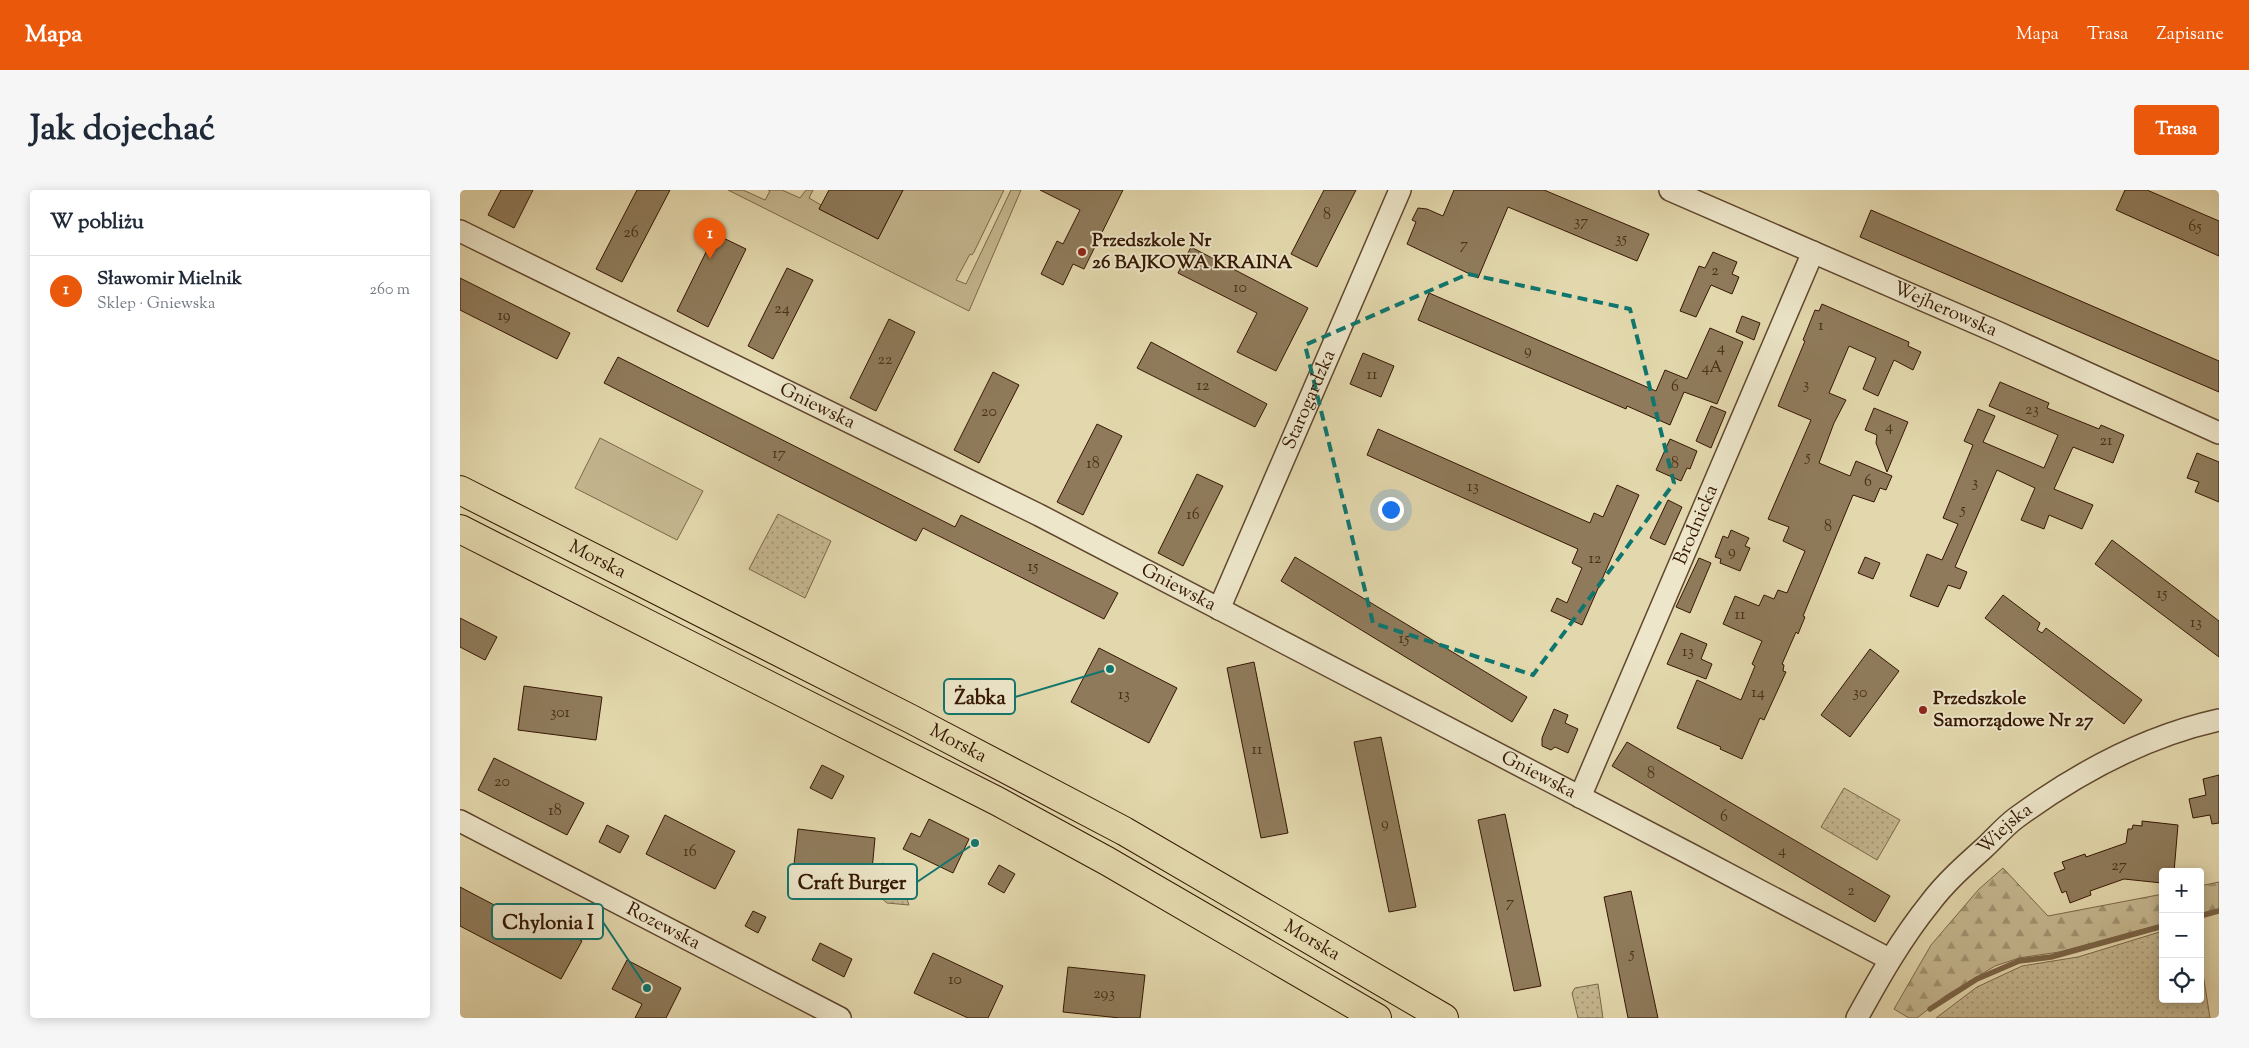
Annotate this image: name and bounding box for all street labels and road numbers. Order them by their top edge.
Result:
street label: Wejherowska [1889,275,2002,344]
street label: Starogardzka [1276,346,1343,454]
street label: Gniewska [775,376,860,436]
street label: Brodnicka [1667,480,1725,569]
street label: Morska [564,534,631,586]
street label: Gniewska [1136,557,1221,618]
street label: Morska [925,718,992,770]
street label: Gniewska [1496,744,1581,806]
street label: Wiejska [1971,797,2038,861]
street label: Rozewska [622,896,705,957]
street label: Morska [1279,914,1345,968]

